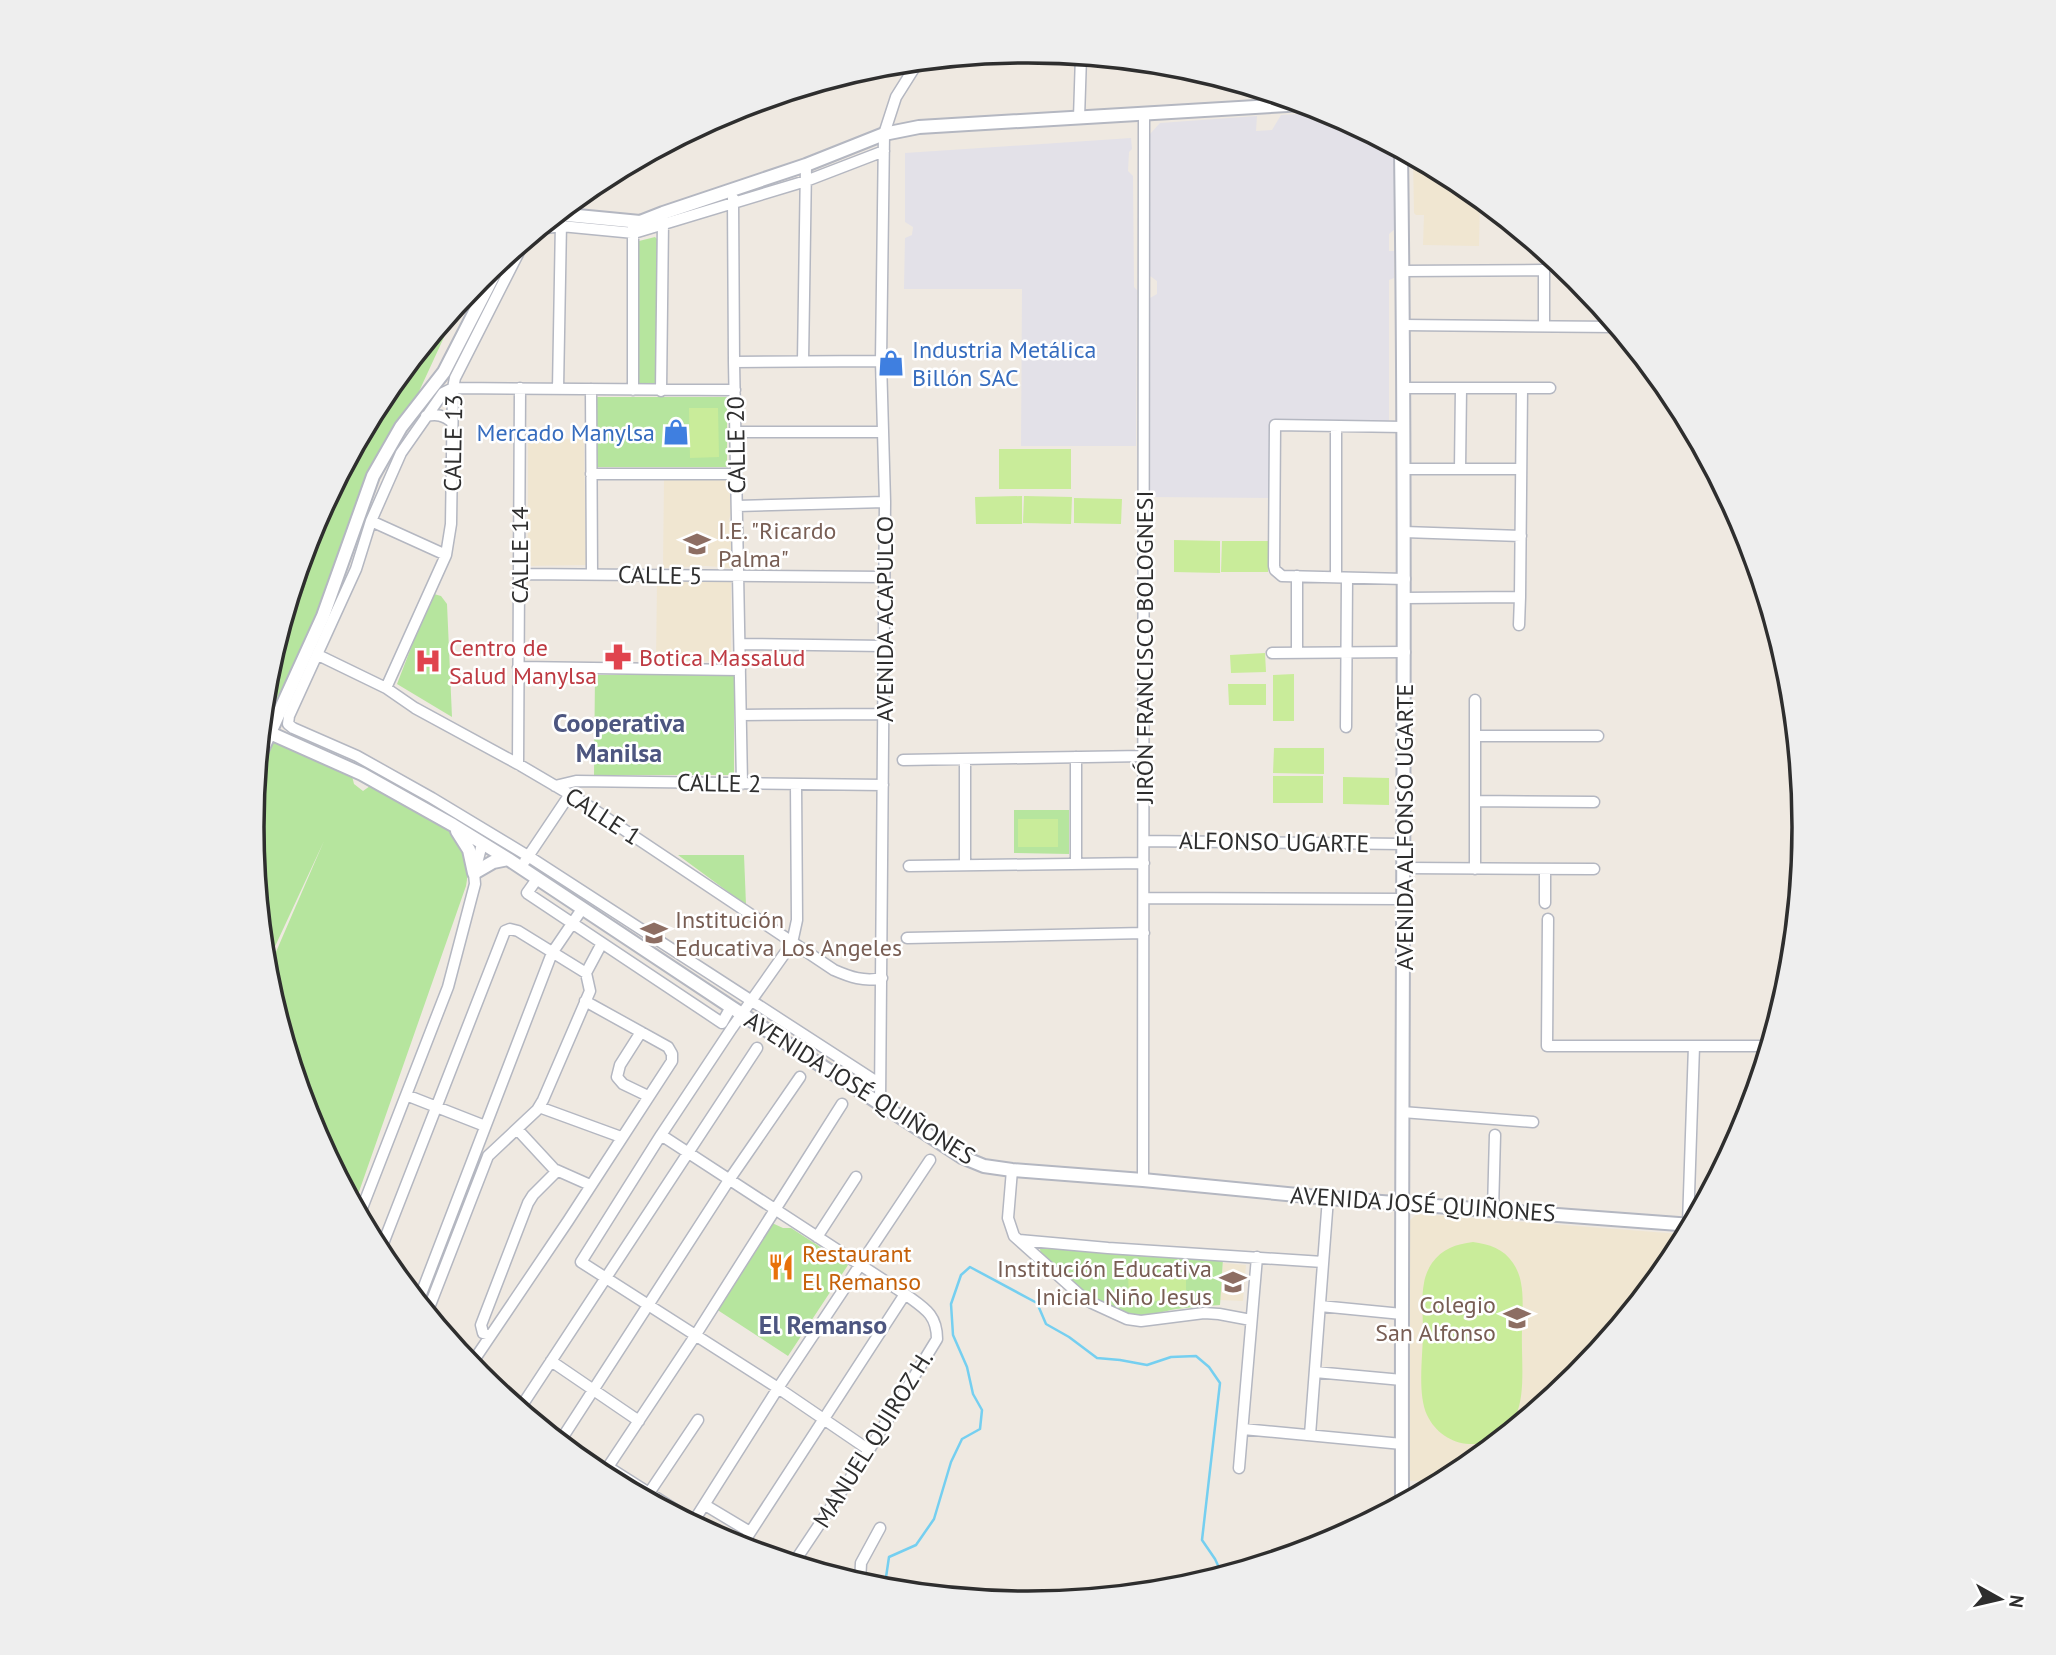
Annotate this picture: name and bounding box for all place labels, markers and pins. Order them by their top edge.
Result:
place label: Industria Metálica Billón SAC [912,334,1097,393]
shop icon: Industria Metálica Billón SAC [876,348,906,378]
place label: Mercado Manylsa [477,417,655,448]
shop icon: Mercado Manylsa [661,417,691,447]
place label: I.E. "Ricardo Palma" [718,515,836,574]
school or university icon: I.E. "Ricardo Palma" [682,529,712,559]
place label: Centro de Salud Manylsa [449,632,597,691]
pharmacy icon: Botica Massalud [603,642,633,672]
place label: Botica Massalud [639,642,805,673]
hospital icon: Centro de Salud Manylsa [413,646,443,676]
place label: Institución Educativa Los Angeles [675,904,902,963]
school or university icon: Institución Educativa Los Angeles [639,918,669,948]
place label: Restaurant El Remanso [802,1238,921,1297]
restaurant icon: Restaurant El Remanso [766,1252,796,1282]
place label: Institución Educativa Inicial Niño Jesus [997,1253,1212,1312]
school or university icon: Institución Educativa Inicial Niño Jesus [1218,1267,1248,1297]
place label: Colegio San Alfonso [1375,1289,1496,1348]
school or university icon: Colegio San Alfonso [1502,1303,1532,1333]

